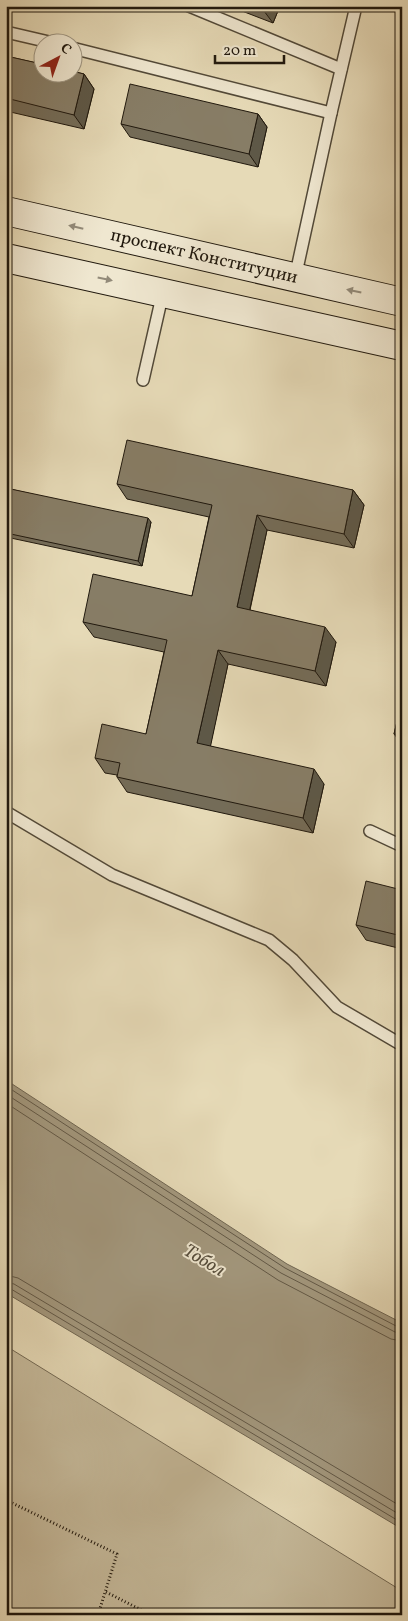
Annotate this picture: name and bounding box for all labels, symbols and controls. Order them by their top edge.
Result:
north arrow [32,32,82,82]
scale bar [215,32,284,64]
text: С [56,39,75,59]
text: 20 m [223,41,256,62]
one-way arrow [69,223,84,231]
street label: проспект Конституции [108,223,300,291]
one-way arrow [98,275,113,283]
one-way arrow [347,287,362,295]
water label: Тобол [178,1238,230,1284]

